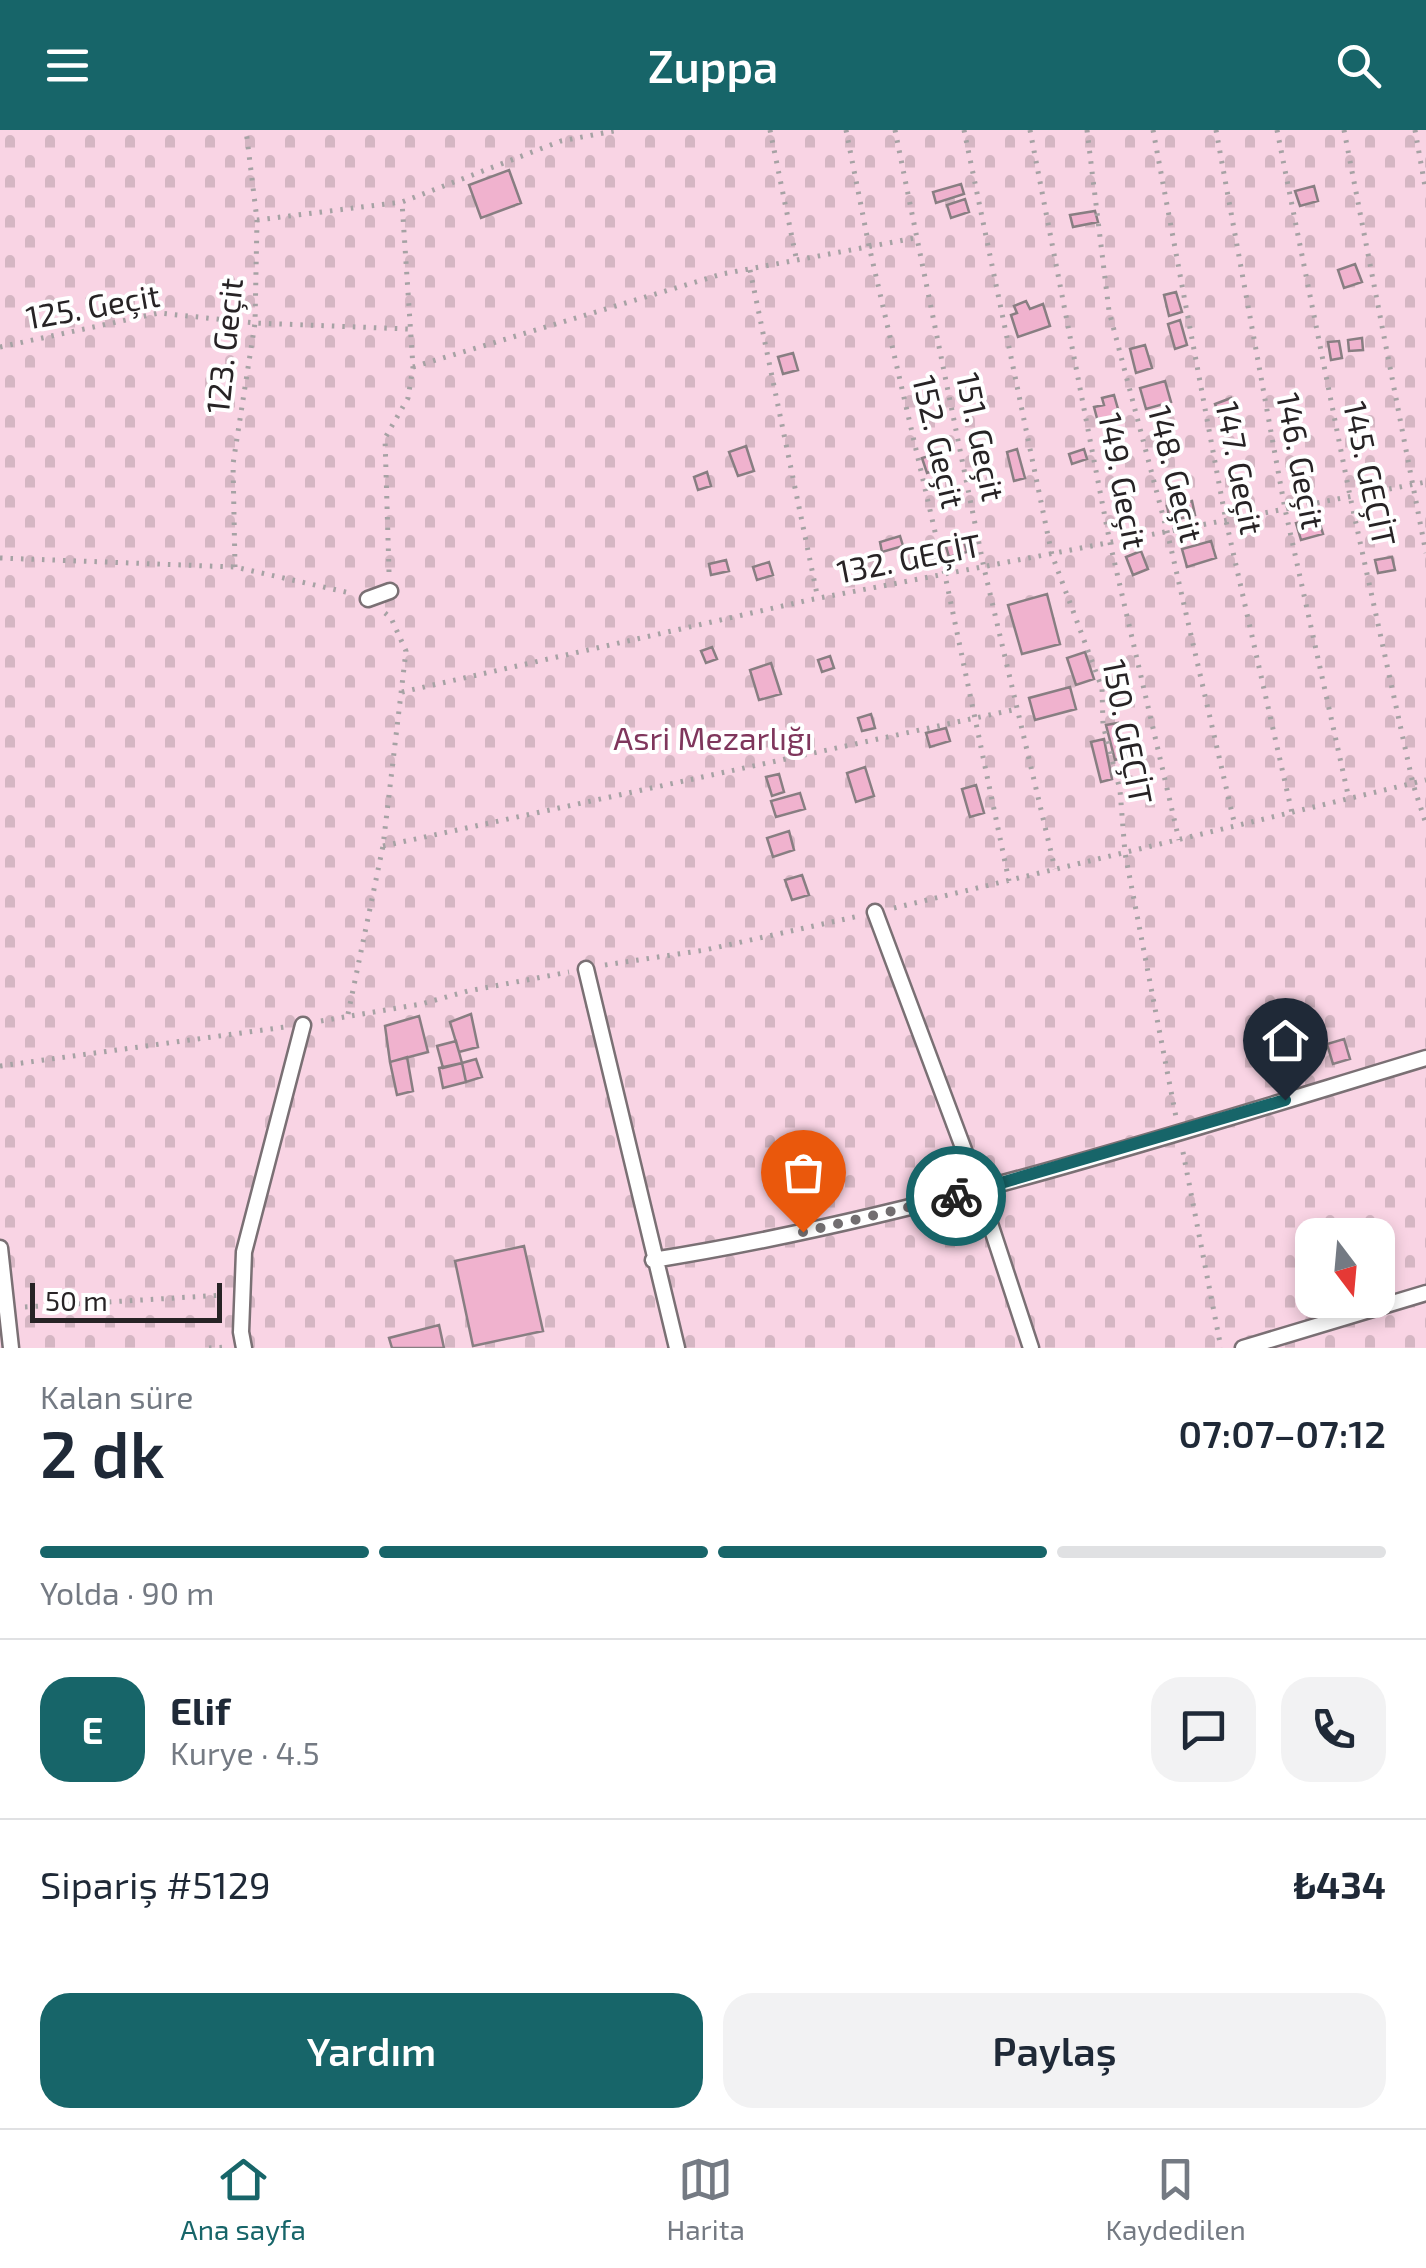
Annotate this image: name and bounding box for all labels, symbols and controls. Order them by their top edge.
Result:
icon: menu [40,38,95,93]
text: Zuppa [648,38,778,92]
icon: search [1331,38,1386,93]
street label: 125. Geçit [23,275,163,337]
street label: 123. Geçit [197,276,251,416]
street label: 151. Geçit [948,369,1014,505]
street label: 152. Geçit [904,371,974,512]
street label: 146. Geçit [1268,389,1334,532]
street label: 147. Geçit [1207,398,1272,538]
street label: 145. GEÇİT [1335,398,1405,550]
street label: 148. Geçit [1140,401,1212,546]
street label: 149. Geçit [1090,409,1156,552]
street label: 132. GEÇİT [833,524,984,592]
street label: 150. GEÇİT [1094,656,1162,808]
park label: Asri Mezarlığı [613,718,813,756]
pin [1243,998,1328,1101]
icon: home [1258,1013,1313,1068]
pin [761,1130,846,1233]
icon: bag [776,1145,831,1200]
courier [906,1146,1006,1246]
icon: bike [929,1169,984,1224]
north arrow [1295,1218,1395,1318]
map controls [1295,1218,1395,1318]
scale bar [30,1278,222,1322]
text: 50 m [45,1283,108,1317]
text: Kalan süre [40,1377,193,1415]
text: 07:07–07:12 [1178,1410,1386,1456]
text: 2 dk [40,1413,165,1491]
text: Yolda · 90 m [40,1573,214,1611]
button: chat [1151,1677,1256,1782]
button: phone [1281,1677,1386,1782]
text: Elif [170,1687,230,1733]
text: E [82,1706,103,1752]
text: Kurye · 4.5 [170,1733,320,1771]
text: Sipariş #5129 [40,1861,271,1907]
text: ₺434 [1293,1861,1386,1907]
button: Yardım [40,1993,703,2108]
button: Paylaş [723,1993,1386,2108]
tab: Ana sayfa [180,2152,306,2246]
tab: Harita [667,2152,745,2246]
tab: Kaydedilen [1105,2152,1246,2246]

